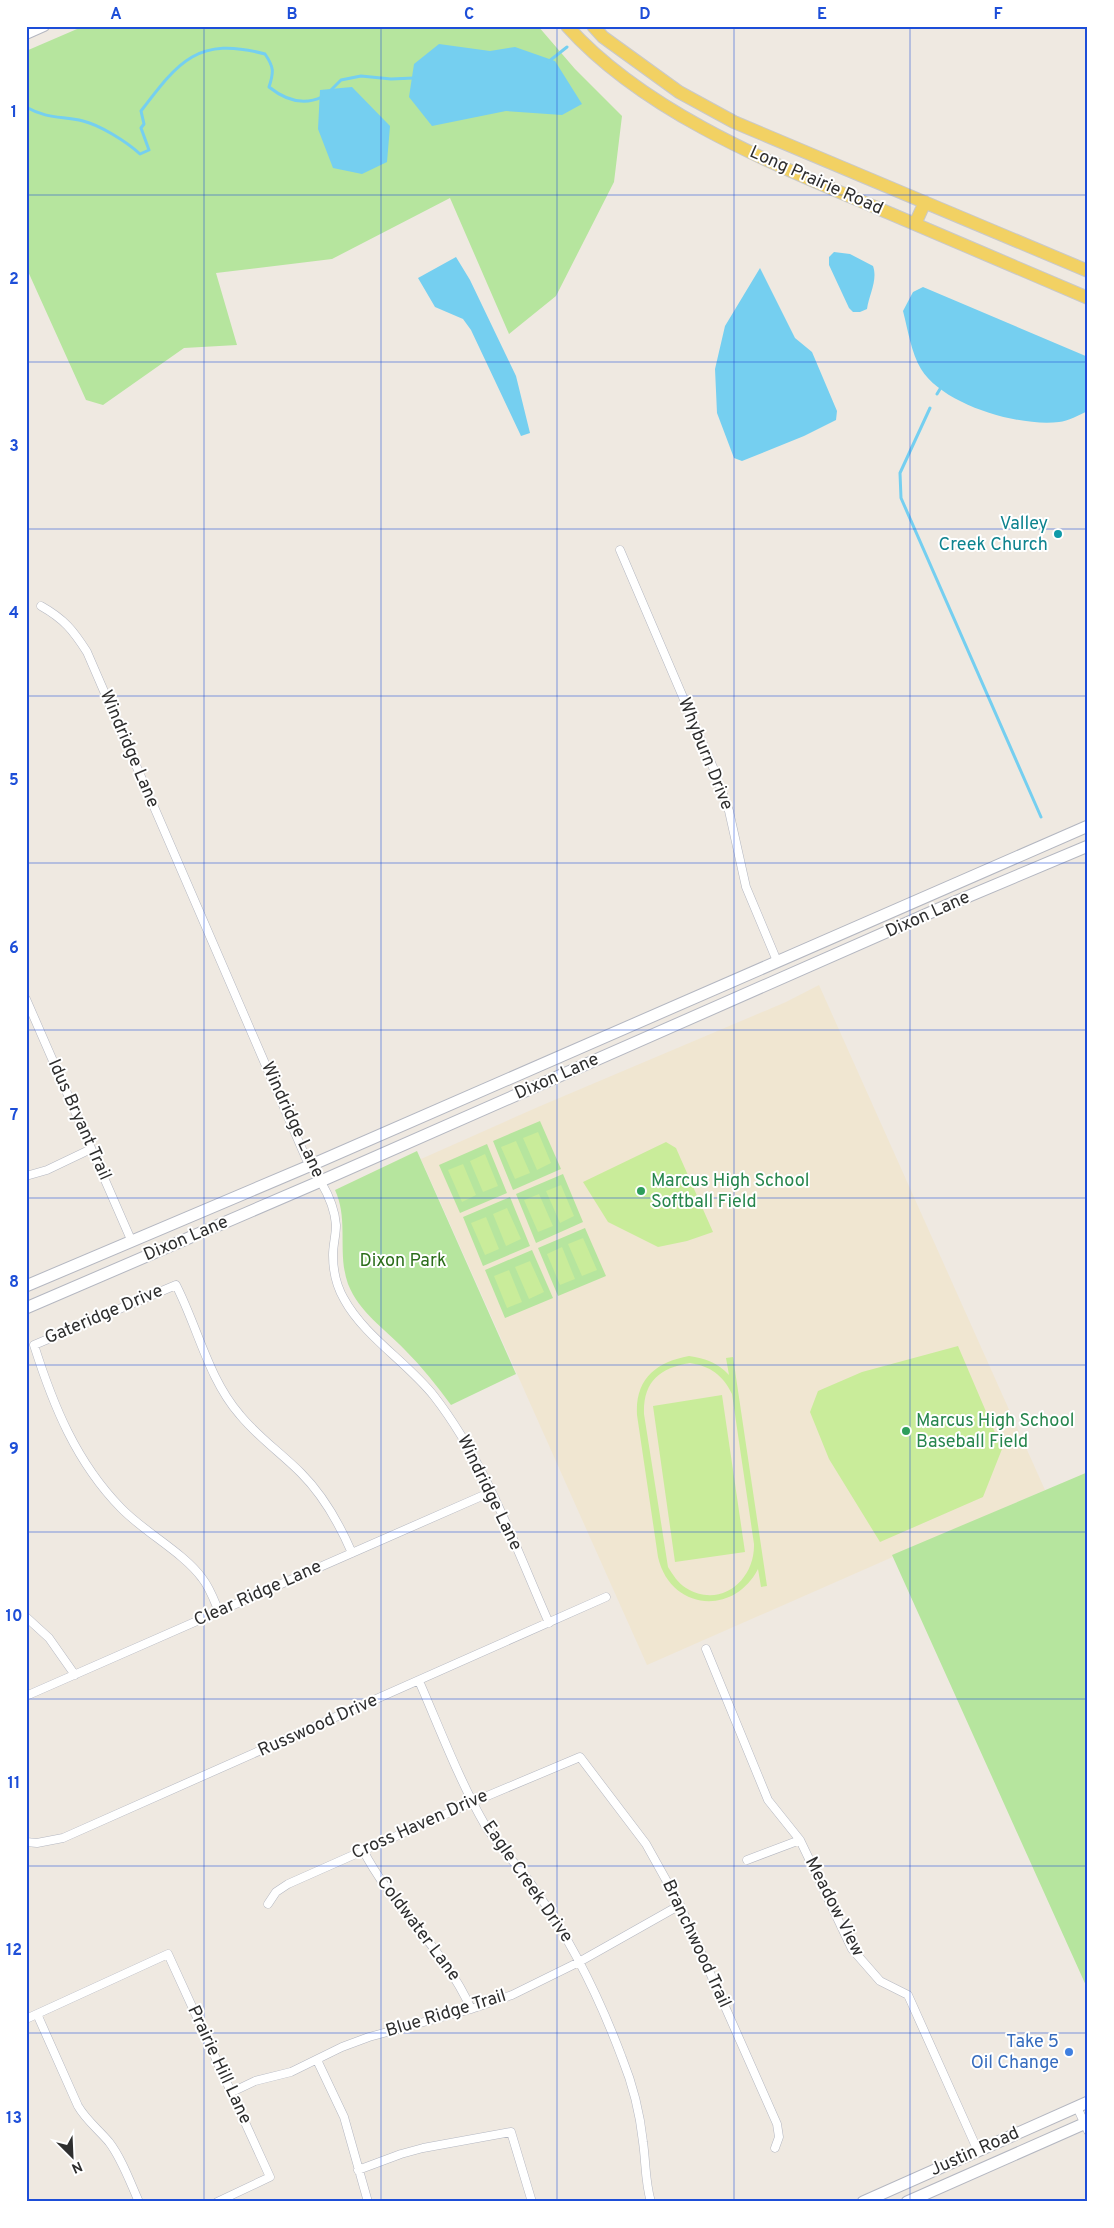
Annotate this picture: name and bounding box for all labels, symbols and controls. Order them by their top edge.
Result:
text: A [110,5,122,25]
text: B [286,5,298,25]
text: C [464,5,474,25]
text: D [639,5,651,25]
text: E [817,5,827,25]
text: F [993,5,1003,25]
text: 1 [11,103,17,123]
street label: Long Prairie Road [746,141,886,221]
text: 2 [9,270,19,290]
text: 3 [9,437,19,457]
place label: Valley Creek Church [939,513,1048,557]
marker: Valley Creek Church [1052,528,1064,540]
text: 4 [9,604,19,624]
street label: Windridge Lane [94,687,164,811]
street label: Whyburn Drive [672,695,738,813]
text: 5 [9,771,19,791]
street label: Dixon Lane [882,886,974,944]
text: 6 [9,939,19,959]
street label: Dixon Lane [511,1048,603,1106]
street label: Idus Bryant Trail [42,1056,116,1184]
street label: Windridge Lane [255,1058,329,1182]
text: 7 [10,1106,18,1126]
place label: Marcus High School Softball Field [651,1170,809,1214]
marker: Marcus High School Softball Field [635,1185,647,1197]
street label: Dixon Lane [140,1211,232,1267]
park label: Dixon Park [359,1250,447,1273]
text: 8 [9,1273,19,1293]
street label: Gateridge Drive [41,1280,167,1350]
place label: Marcus High School Baseball Field [916,1410,1074,1454]
marker: Marcus High School Baseball Field [900,1425,912,1437]
street label: Windridge Lane [451,1432,527,1554]
text: 9 [9,1440,19,1460]
street label: Clear Ridge Lane [191,1556,325,1632]
text: 10 [6,1607,22,1627]
street label: Russwood Drive [254,1689,382,1763]
text: 11 [8,1774,20,1794]
street label: Cross Haven Drive [348,1785,492,1865]
street label: Eagle Creek Drive [476,1817,578,1947]
street label: Meadow View [799,1853,869,1961]
street label: Coldwater Lane [371,1872,465,1986]
street label: Branchwood Trail [656,1876,736,2012]
text: 12 [6,1941,22,1961]
street label: Blue Ridge Trail [383,1985,509,2043]
street label: Prairie Hill Lane [182,2002,256,2128]
place label: Take 5 Oil Change [971,2031,1059,2075]
marker: Take 5 Oil Change [1063,2046,1075,2058]
text: 13 [6,2109,22,2129]
street label: Justin Road [927,2122,1023,2182]
north arrow [48,2130,98,2180]
text: N [69,2157,85,2176]

